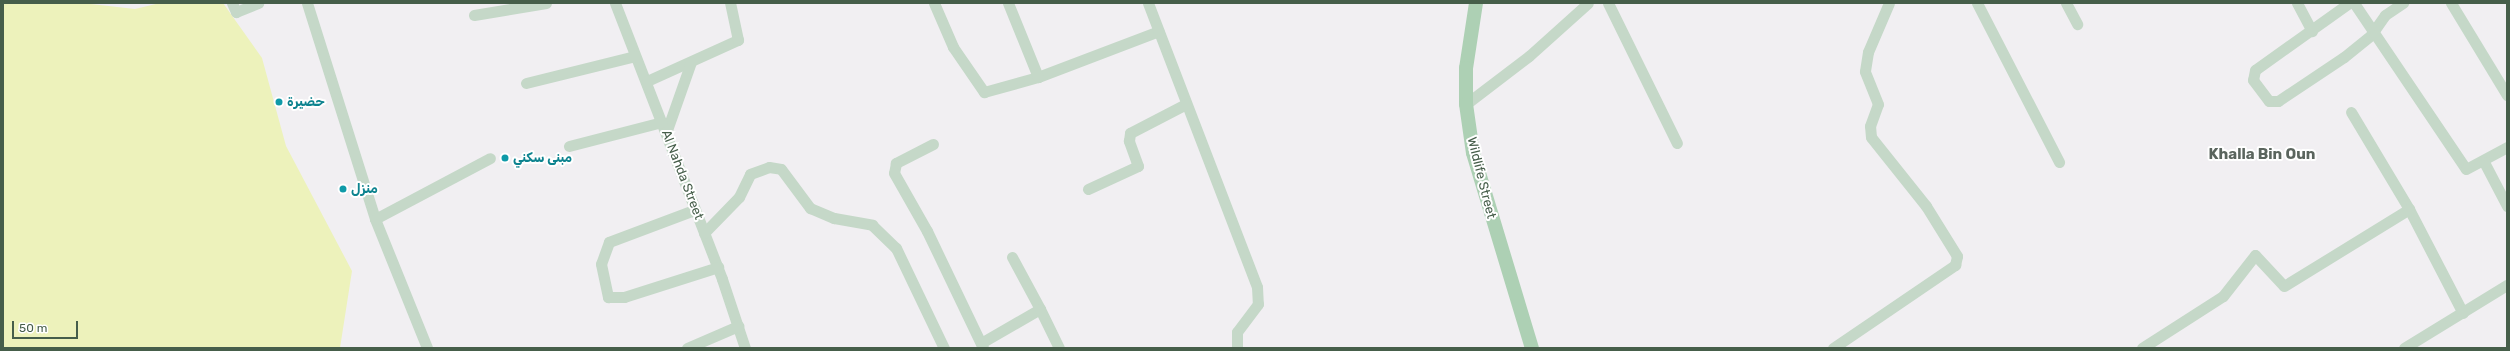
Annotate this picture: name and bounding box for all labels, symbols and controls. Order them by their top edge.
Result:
place label: حضيرة [287,94,325,110]
marker: حضيرة [274,97,284,107]
street label: Al Nahda Street [658,128,706,222]
street label: Wildlife Street [1463,136,1499,220]
district label: Khalla Bin Oun [2209,146,2315,164]
place label: مبنى سكني [513,150,572,166]
marker: مبنى سكني [500,153,510,163]
place label: منزل [351,181,378,197]
marker: منزل [338,184,348,194]
scale bar [14,313,80,339]
text: 50 m [19,321,47,335]

